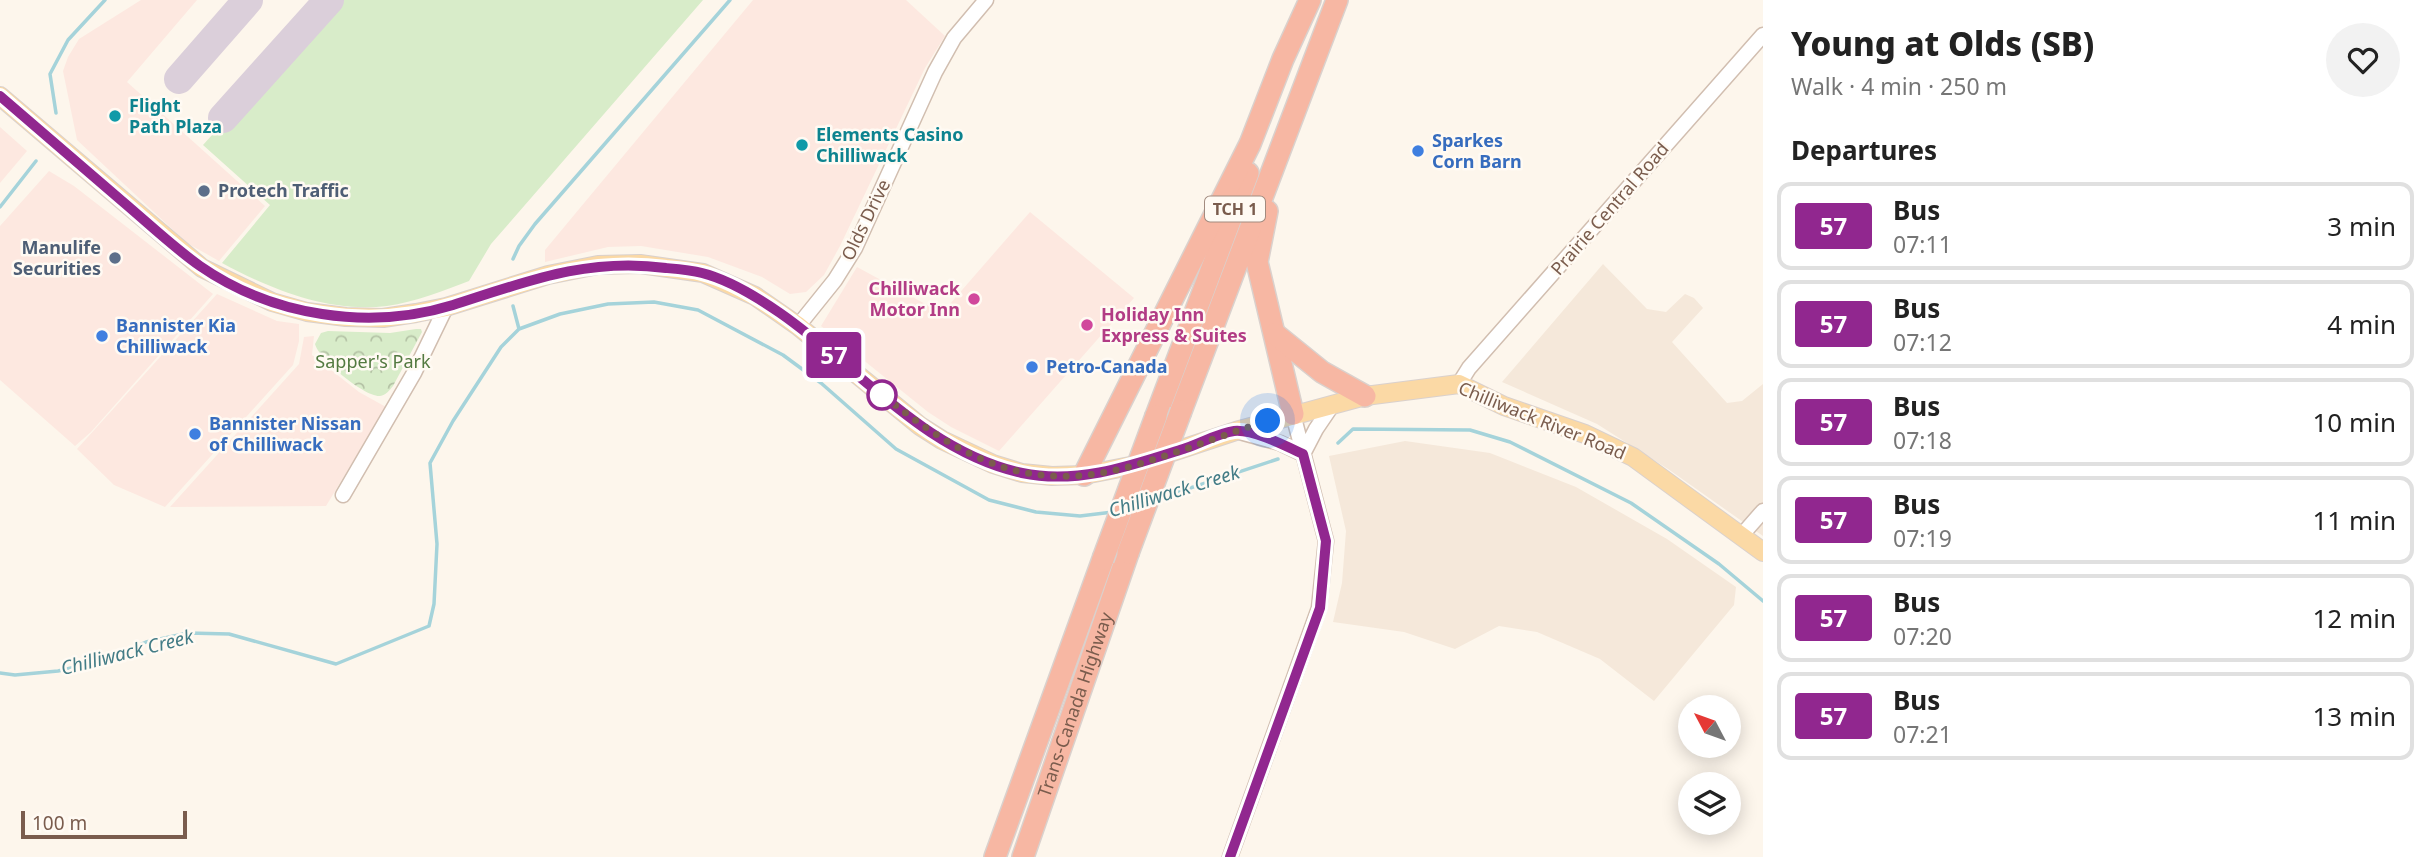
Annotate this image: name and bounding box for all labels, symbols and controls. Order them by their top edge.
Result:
text: Young at Olds (SB) [1791,21,2094,66]
button: heart [2326,23,2400,97]
text: Walk · 4 min · 250 m [1791,70,2007,102]
place label: Flight Path Plaza [129,93,222,138]
marker: Flight Path Plaza [107,108,123,124]
place label: Elements Casino Chilliwack [816,122,963,167]
place label: Sparkes Corn Barn [1432,128,1522,173]
text: Departures [1791,132,1937,168]
marker: Elements Casino Chilliwack [794,137,810,153]
street label: Prairie Central Road [1545,137,1674,280]
marker: Sparkes Corn Barn [1410,143,1426,159]
street label: Olds Drive [835,175,895,264]
place label: Protech Traffic [218,178,349,202]
marker: Protech Traffic [196,183,212,199]
text: Bus [1893,192,1940,228]
road number: TCH 1 [1205,196,1265,222]
text: 3 min [2327,208,2396,244]
text: 57 [1820,209,1847,242]
text: 07:11 [1893,228,1952,260]
place label: Manulife Securities [13,235,101,280]
marker: Manulife Securities [107,250,123,266]
place label: Chilliwack Motor Inn [869,276,961,321]
text: Bus [1893,290,1940,326]
marker: Chilliwack Motor Inn [966,291,982,307]
place label: Holiday Inn Express & Suites [1101,302,1247,347]
text: 4 min [2327,306,2396,342]
text: 57 [1820,307,1847,340]
place label: Bannister Kia Chilliwack [116,313,236,358]
marker: Holiday Inn Express & Suites [1079,317,1095,333]
text: 07:12 [1893,326,1952,358]
marker: Bannister Kia Chilliwack [94,328,110,344]
line badge: 57 [802,332,866,378]
text: 57 [820,338,848,371]
park label: Sapper's Park [315,349,431,373]
place label: Petro-Canada [1046,354,1167,378]
marker: Petro-Canada [1024,359,1040,375]
street label: Chilliwack River Road [1455,375,1630,465]
unlabelled marker [867,380,897,410]
text: Bus [1893,388,1940,424]
your location [1250,403,1285,438]
text: 10 min [2312,404,2396,440]
text: 57 [1820,405,1847,438]
place label: Bannister Nissan of Chilliwack [209,411,361,456]
text: 07:18 [1893,424,1952,456]
marker: Bannister Nissan of Chilliwack [187,426,203,442]
water label: Chilliwack Creek [1105,459,1243,523]
text: Bus [1893,486,1940,522]
text: 11 min [2312,502,2396,538]
text: 57 [1820,503,1847,536]
text: 07:19 [1893,522,1952,554]
text: Bus [1893,584,1940,620]
text: 12 min [2312,600,2396,636]
text: 57 [1820,601,1847,634]
street label: Trans-Canada Highway [1032,608,1118,800]
text: 07:20 [1893,620,1952,652]
water label: Chilliwack Creek [58,623,197,681]
text: Bus [1893,682,1940,718]
north arrow [1678,695,1741,758]
map controls [1678,695,1741,835]
text: 13 min [2312,698,2396,734]
text: 57 [1820,699,1847,732]
text: 07:21 [1893,718,1952,750]
button: layers [1678,772,1741,835]
scale bar [21,808,187,840]
text: 100 m [32,810,87,836]

